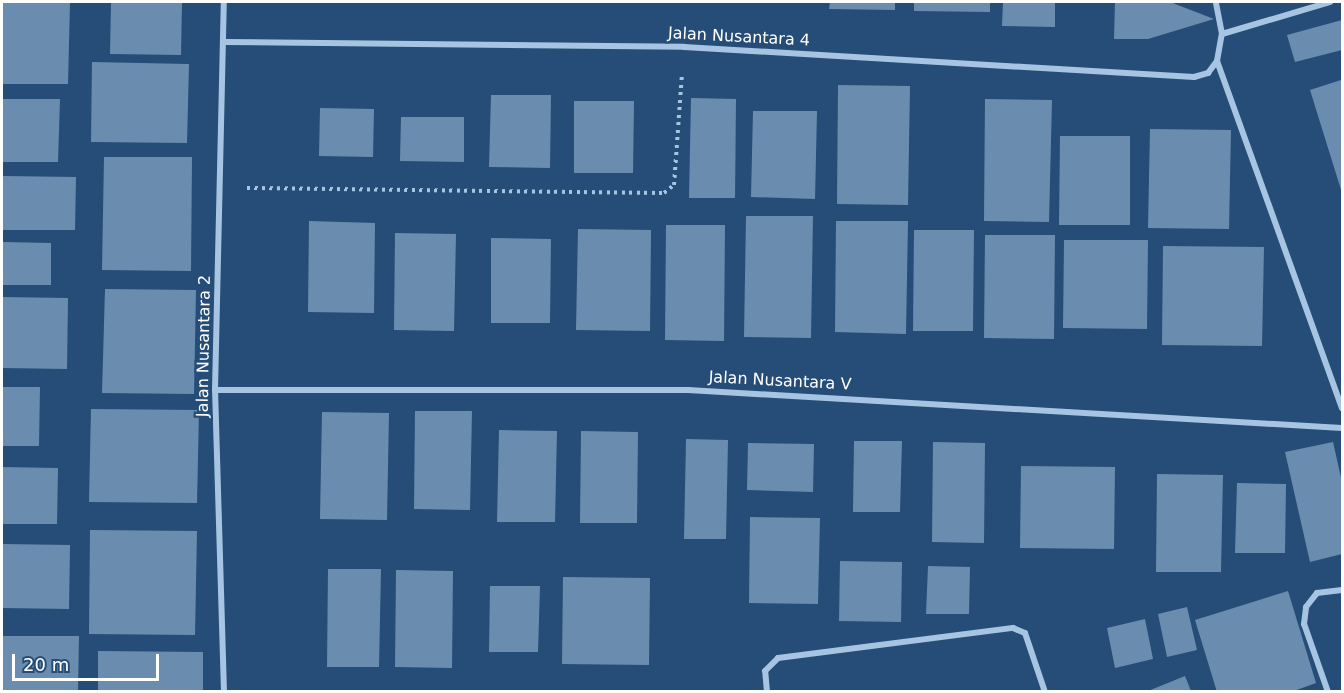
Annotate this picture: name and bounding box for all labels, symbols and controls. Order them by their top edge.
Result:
street label: Jalan Nusantara 4 [668,24,810,50]
street label: Jalan Nusantara 2 [193,275,215,417]
street label: Jalan Nusantara V [708,368,852,394]
scale bar [15,642,162,680]
text: 20 m [23,654,69,675]

